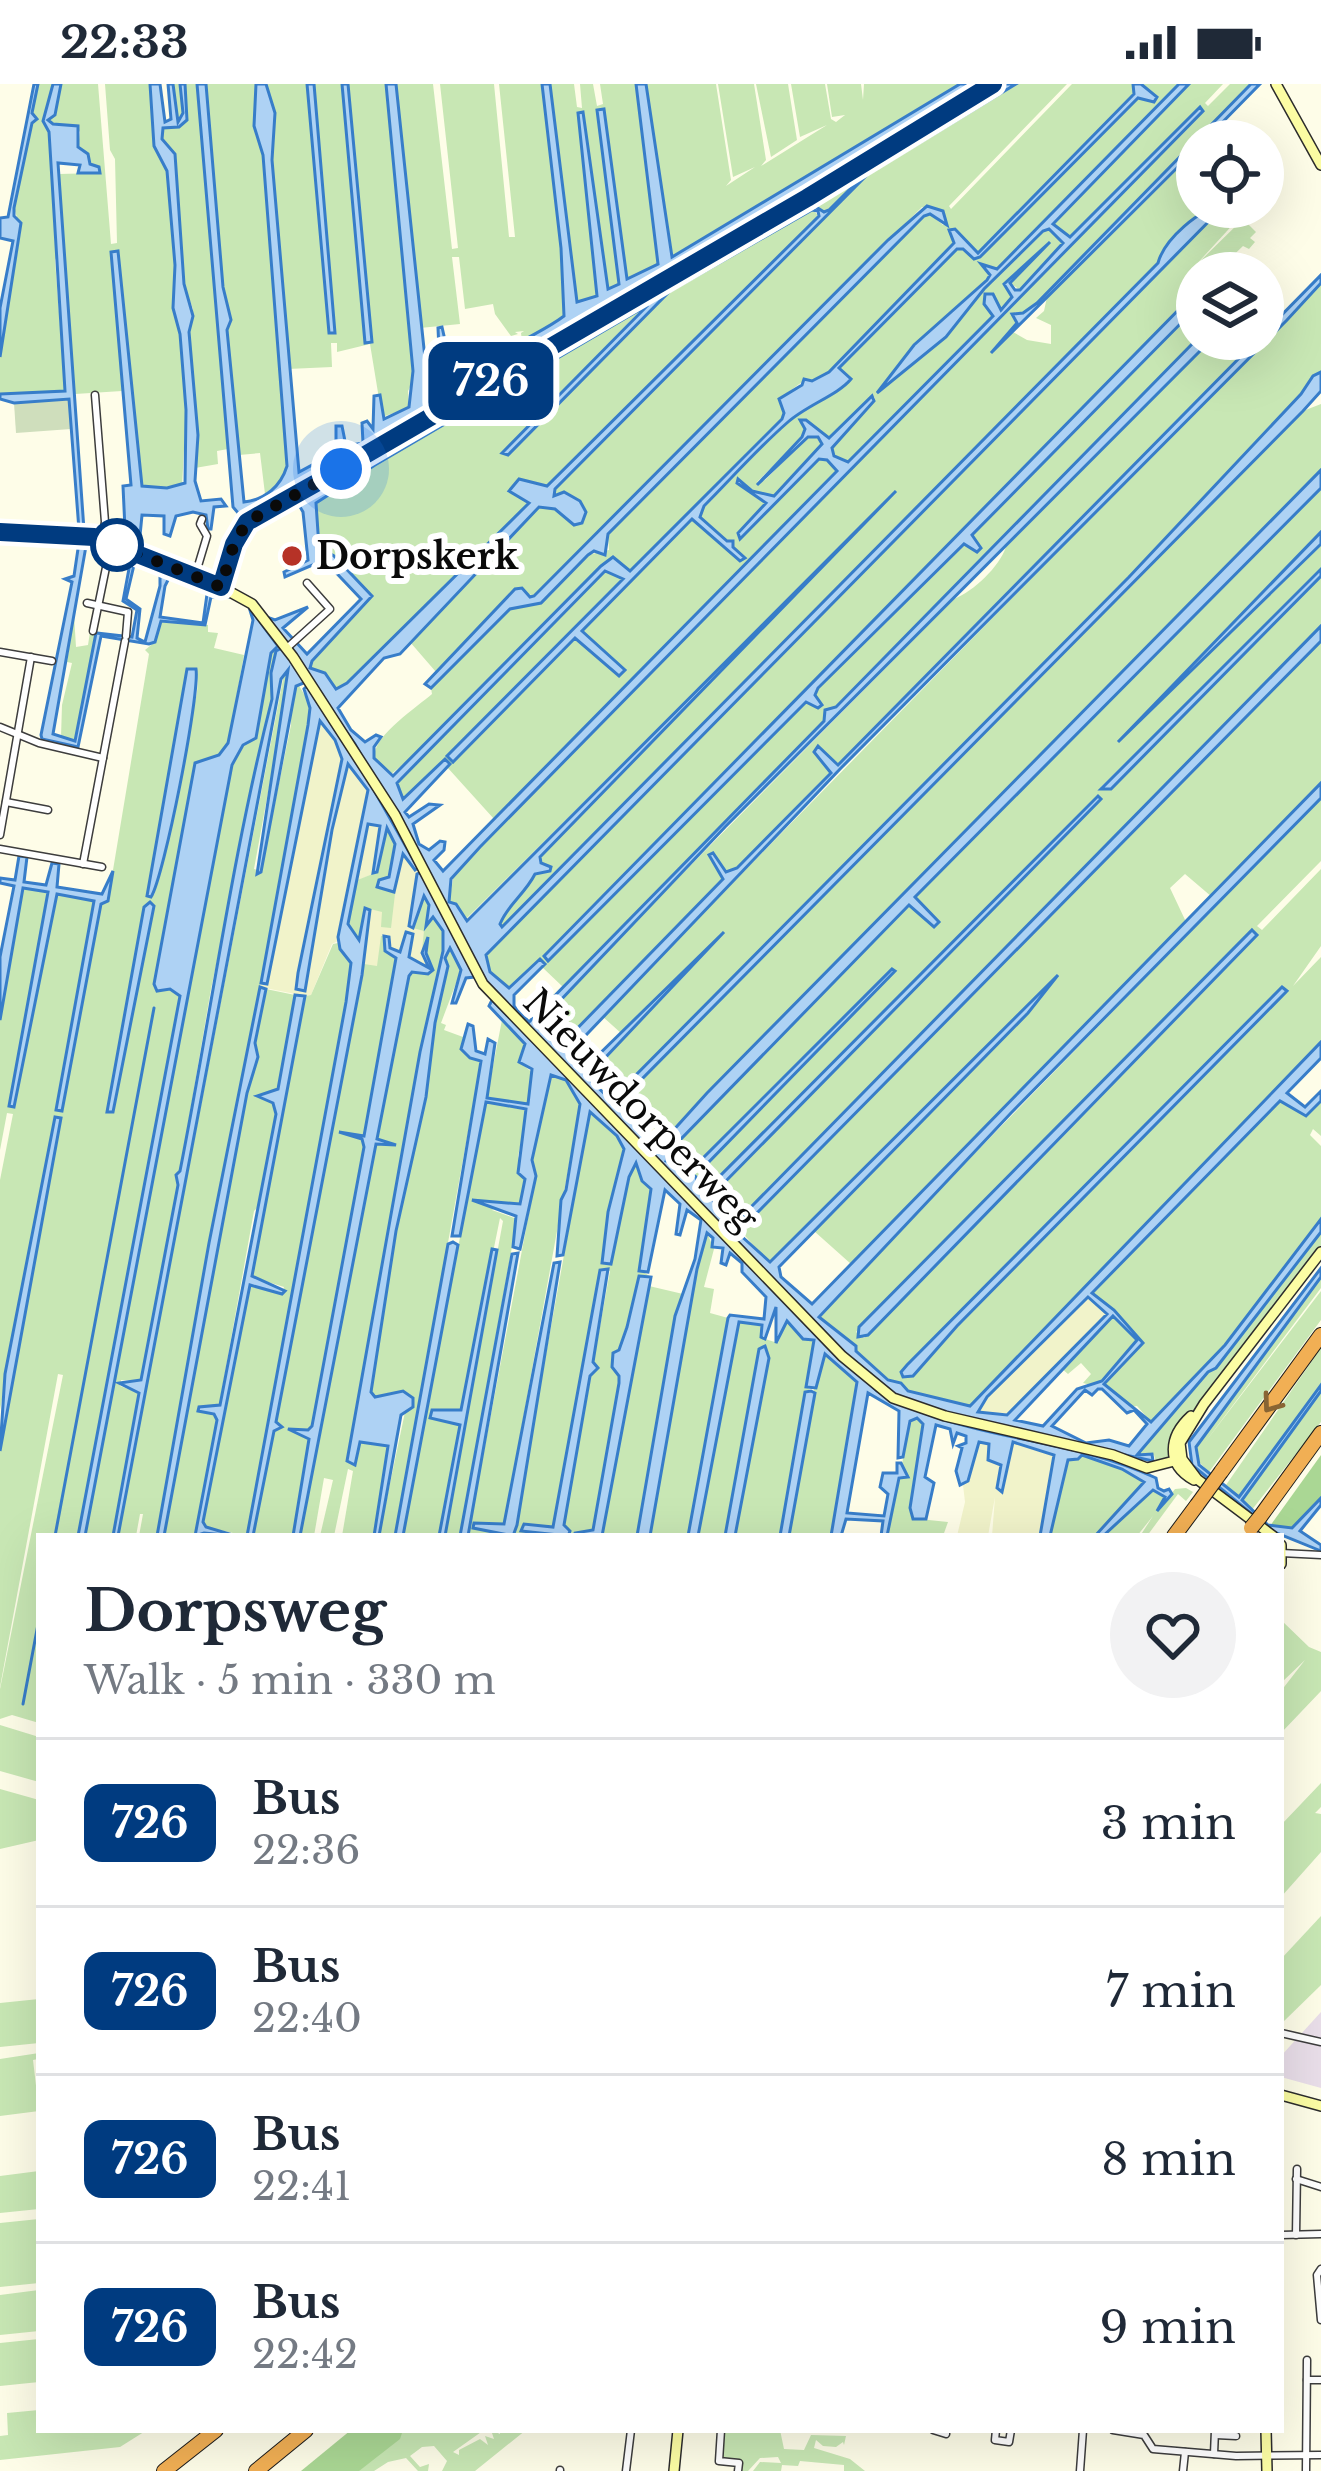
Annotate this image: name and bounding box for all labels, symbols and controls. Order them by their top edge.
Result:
text: 22:33 [60,14,189,70]
map controls [1176,120,1284,360]
button: locate [1176,120,1284,228]
button: layers [1176,252,1284,360]
line badge: 726 [422,342,560,420]
text: 726 [452,355,530,407]
your location [311,439,371,499]
unlabelled marker [92,520,142,570]
place label: Dorpskerk [316,534,520,579]
marker: Dorpskerk [279,543,305,569]
street label: Nieuwdorperweg [514,980,768,1241]
one-way arrow [1263,1391,1285,1413]
button: heart [1110,1572,1236,1698]
text: Dorpsweg [84,1576,386,1646]
text: Walk · 5 min · 330 m [84,1656,496,1705]
text: Bus [252,1770,340,1826]
text: 3 min [1101,1795,1236,1851]
text: 726 [111,1797,189,1849]
text: 22:36 [252,1826,360,1875]
text: Bus [252,1938,340,1994]
text: 7 min [1106,1963,1236,2019]
text: 726 [111,1965,189,2017]
text: 22:40 [252,1994,362,2043]
text: Bus [252,2106,340,2162]
text: 8 min [1101,2131,1236,2187]
text: 726 [111,2133,189,2185]
text: 22:41 [252,2162,351,2211]
text: Bus [252,2274,340,2330]
text: 9 min [1100,2299,1236,2355]
text: 726 [111,2301,189,2353]
text: 22:42 [252,2330,358,2379]

